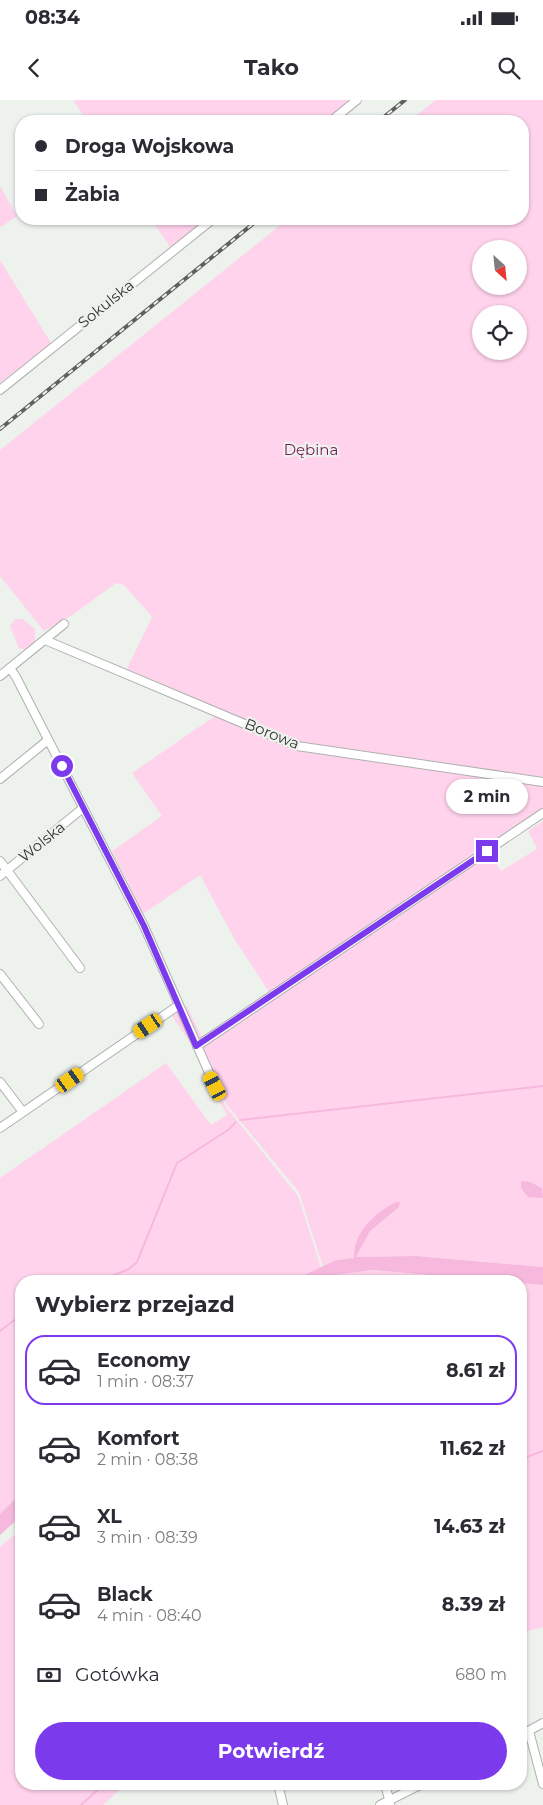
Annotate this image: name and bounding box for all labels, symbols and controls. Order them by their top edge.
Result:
text: 08:34 [25,6,80,29]
icon: back [20,54,48,82]
text: Tako [244,54,299,81]
icon: search [495,54,523,82]
text: Droga Wojskowa [65,135,234,158]
text: Żabia [65,183,120,206]
north arrow [472,240,528,295]
map controls [472,240,527,360]
street label: Sokulska [74,275,138,332]
button: locate [472,305,527,360]
park label: Dębina [284,440,338,459]
street label: Borowa [242,714,302,753]
route start [51,755,73,777]
callout: 2 min [446,778,528,814]
text: 2 min [464,787,510,806]
street label: Wolska [15,817,69,866]
route end [476,840,498,862]
car [131,1011,164,1041]
car [53,1065,86,1095]
car [201,1069,228,1103]
text: Wybierz przejazd [35,1291,235,1318]
icon: car [37,1348,82,1393]
text: Economy [97,1349,190,1372]
text: 8.61 zł [446,1359,505,1382]
text: 1 min · 08:37 [97,1372,194,1391]
icon: car [37,1426,82,1471]
text: Komfort [97,1427,179,1450]
text: 11.62 zł [440,1437,505,1460]
text: 2 min · 08:38 [97,1450,198,1469]
icon: car [37,1504,82,1549]
text: XL [97,1505,122,1528]
text: 14.63 zł [434,1515,505,1538]
text: 3 min · 08:39 [97,1528,198,1547]
icon: car [37,1582,82,1627]
text: Black [97,1583,153,1606]
text: 8.39 zł [442,1593,505,1616]
text: 4 min · 08:40 [97,1606,202,1625]
icon: cash [35,1661,63,1689]
text: Gotówka [75,1663,160,1686]
text: 680 m [455,1665,507,1684]
button: Potwierdź [35,1722,507,1780]

